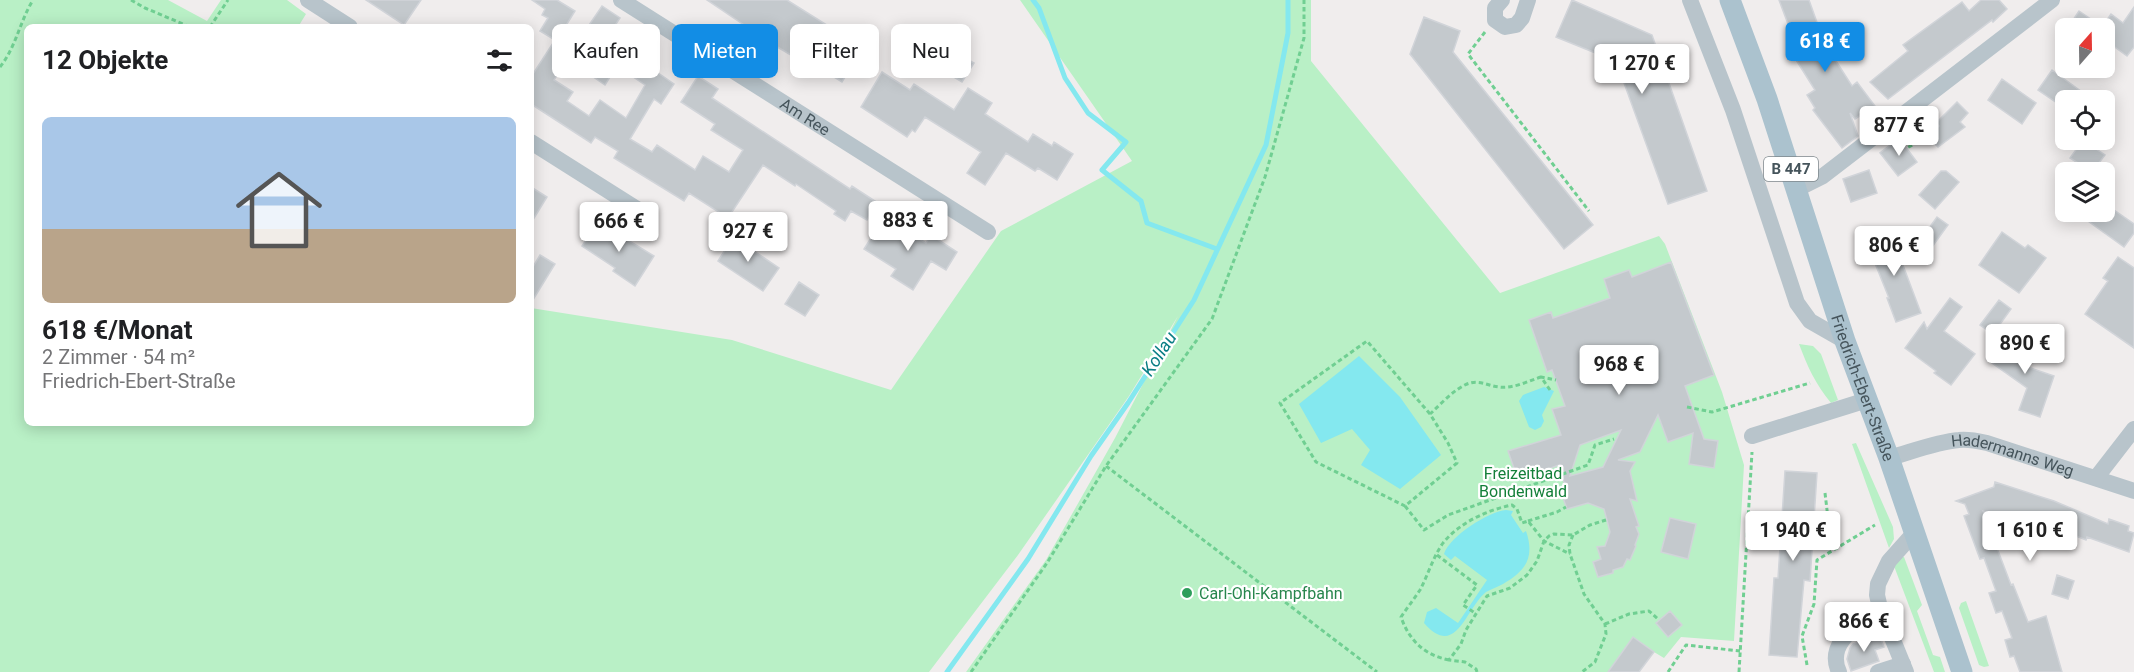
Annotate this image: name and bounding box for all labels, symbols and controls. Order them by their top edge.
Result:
north arrow [2055,18,2115,78]
map controls [2055,18,2115,222]
pin: 618 € [1783,22,1867,73]
chip: Kaufen [552,24,660,78]
chip: Mieten [672,24,778,78]
chip: Filter [790,24,879,78]
chip: Neu [891,24,971,78]
text: 618 € [1800,29,1850,53]
icon: filters [483,44,516,77]
pin: 1 270 € [1587,44,1697,95]
text: 12 Objekte [42,45,168,75]
text: 1 270 € [1608,51,1676,75]
button: locate [2055,90,2115,150]
street label: Am Ree [777,94,833,140]
pin: 877 € [1857,106,1941,157]
text: 877 € [1874,113,1924,137]
icon: home [225,156,333,264]
road number: B 447 [1764,157,1818,181]
button: layers [2055,162,2115,222]
pin: 883 € [866,201,950,252]
pin: 666 € [577,202,661,253]
text: 883 € [883,208,933,232]
text: 666 € [594,209,644,233]
pin: 927 € [706,212,790,263]
text: 927 € [723,219,773,243]
pin: 806 € [1852,226,1936,277]
text: 806 € [1869,233,1919,257]
street label: Friedrich-Ebert-Straße [1827,312,1898,464]
text: 618 €/Monat [42,315,193,345]
pin: 890 € [1983,324,2067,375]
water label: Kollau [1137,327,1181,380]
text: 890 € [2000,331,2050,355]
text: 2 Zimmer · 54 m² [42,345,195,369]
pin: 968 € [1577,345,1661,396]
text: 968 € [1594,352,1644,376]
text: Friedrich-Ebert-Straße [42,369,236,393]
street label: Hadermanns Weg [1950,431,2076,481]
park label: Freizeitbad Bondenwald [1479,464,1567,501]
pin: 1 940 € [1738,511,1848,562]
pin: 1 610 € [1975,511,2085,562]
text: 1 940 € [1759,518,1827,542]
text: 1 610 € [1996,518,2064,542]
place label: Carl-Ohl-Kampfbahn [1199,584,1343,603]
marker: Carl-Ohl-Kampfbahn [1180,586,1194,600]
pin: 866 € [1822,602,1906,653]
text: 866 € [1839,609,1889,633]

